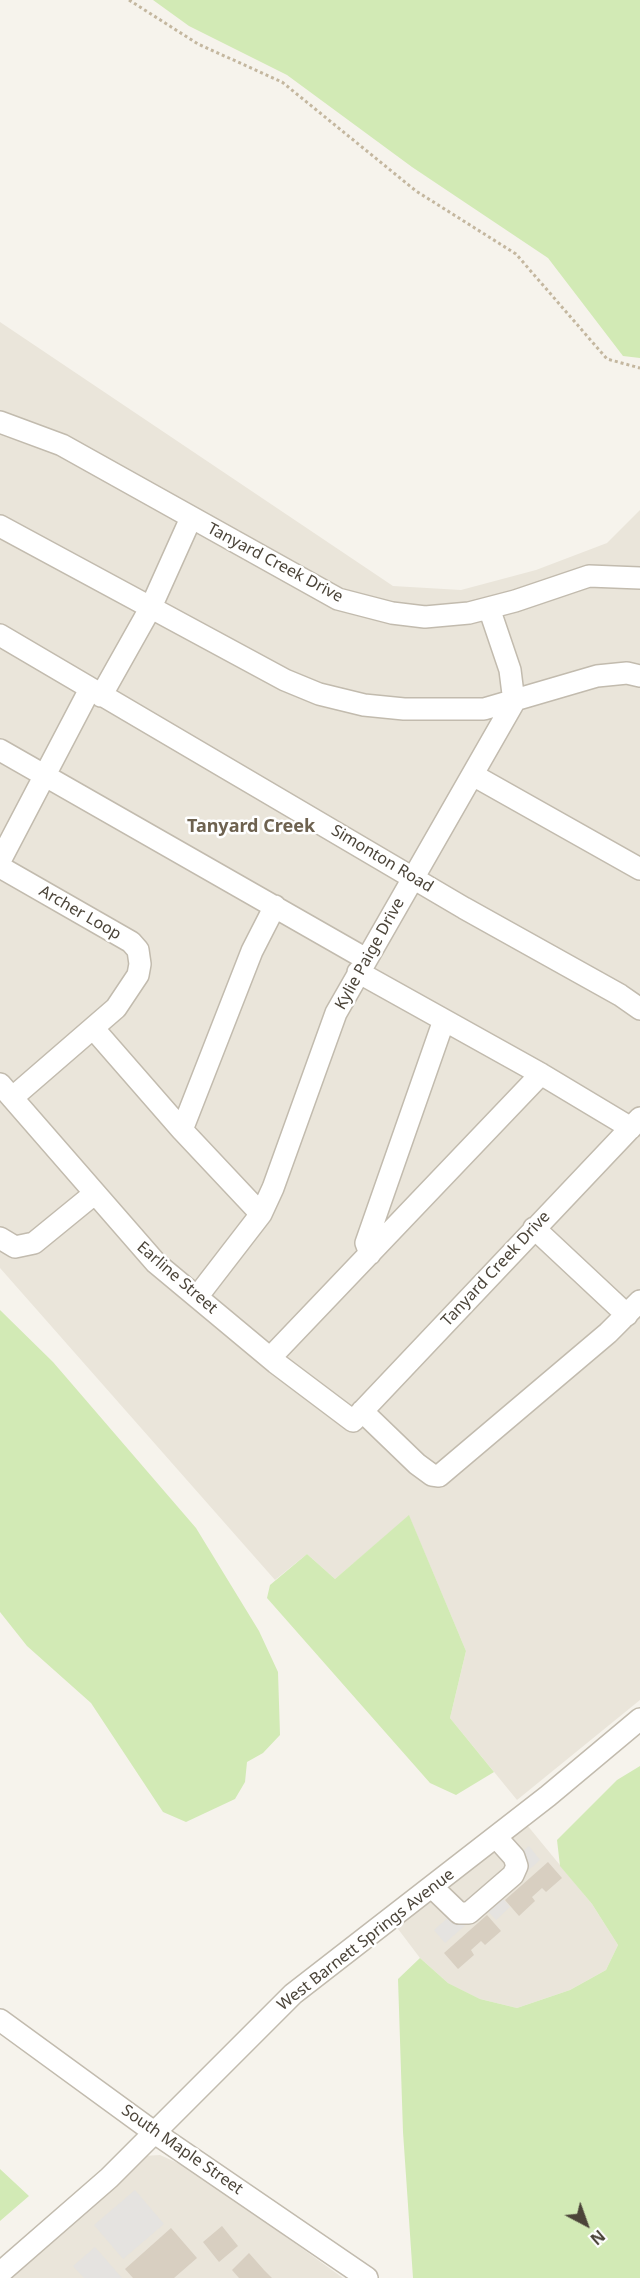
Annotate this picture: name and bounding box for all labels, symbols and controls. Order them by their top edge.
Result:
street label: Tanyard Creek Drive [204,519,346,607]
district label: Tanyard Creek [187,816,315,838]
street label: Simonton Road [328,821,436,897]
street label: Archer Loop [36,882,124,944]
street label: Kylie Paige Drive [331,895,409,1013]
street label: Tanyard Creek Drive [438,1207,554,1331]
street label: Earline Street [133,1238,221,1318]
street label: West Barnett Springs Avenue [274,1865,458,2015]
street label: South Maple Street [118,2101,246,2199]
north arrow [556,2194,616,2254]
text: N [586,2225,610,2250]

